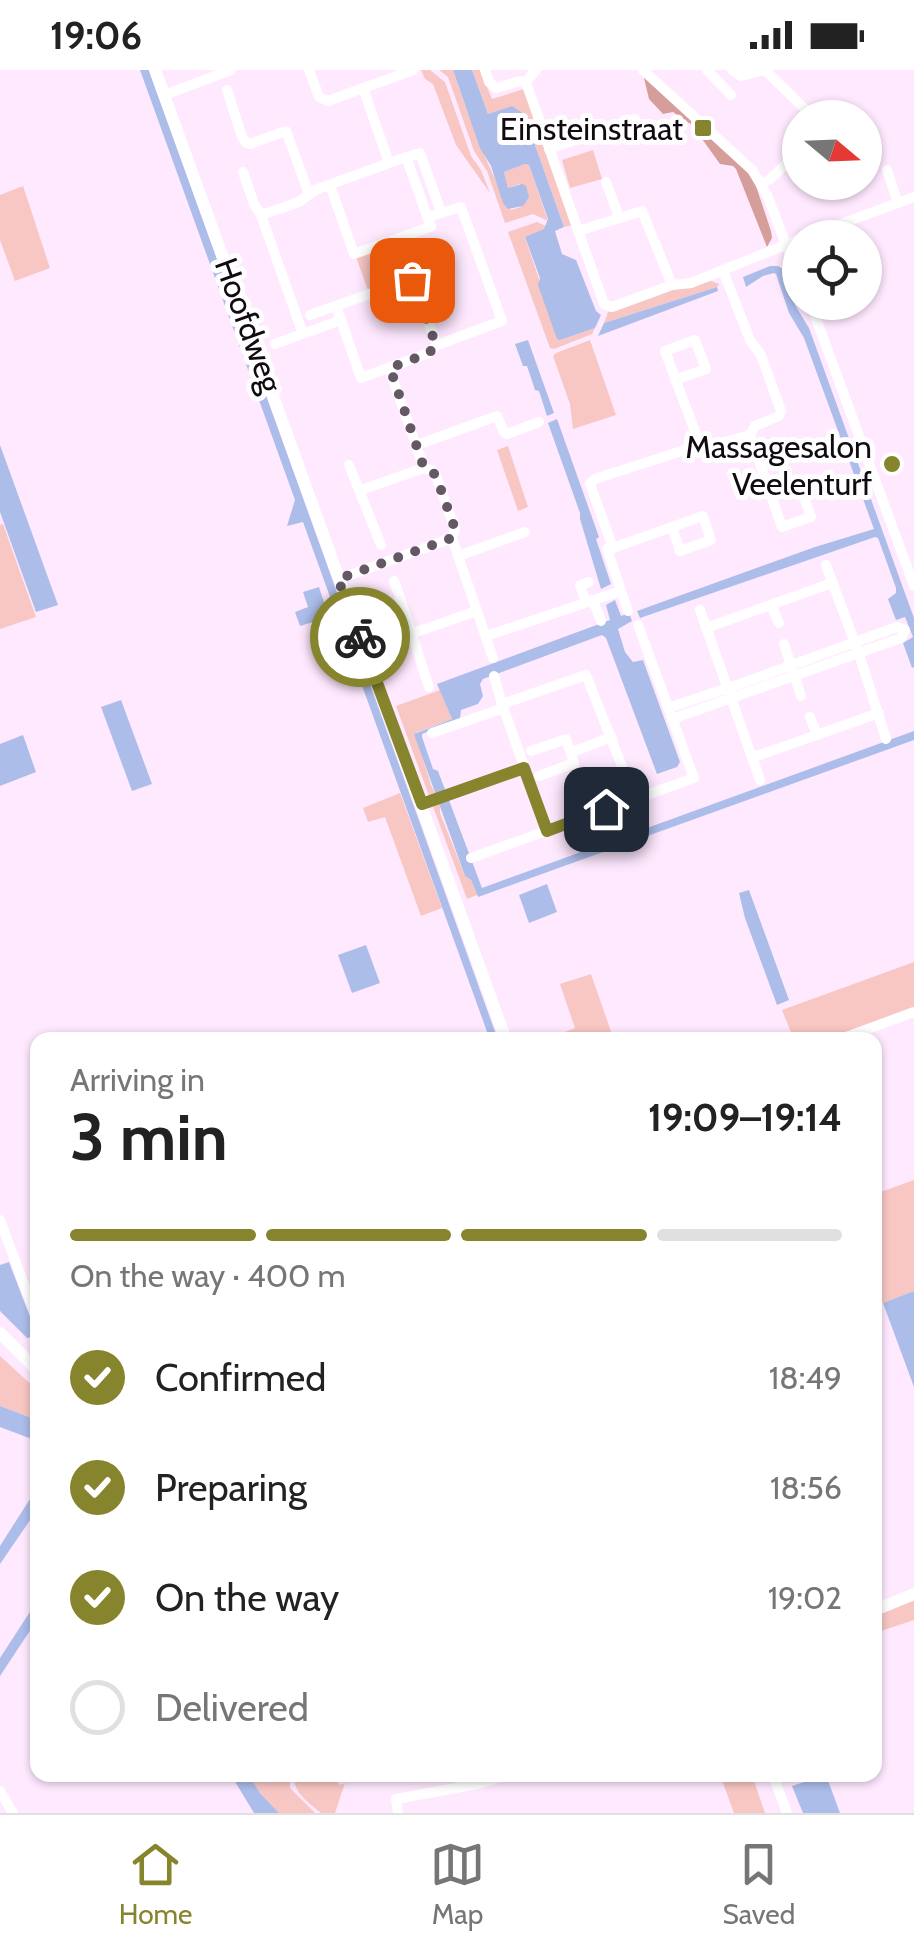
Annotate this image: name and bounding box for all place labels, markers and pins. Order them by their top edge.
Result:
place label: Einsteinstraat [500,109,683,148]
marker: Einsteinstraat [692,117,714,139]
pin [370,238,455,323]
place label: Massagesalon Veelenturf [685,427,872,503]
marker: Massagesalon Veelenturf [881,453,903,475]
pin [564,767,649,852]

